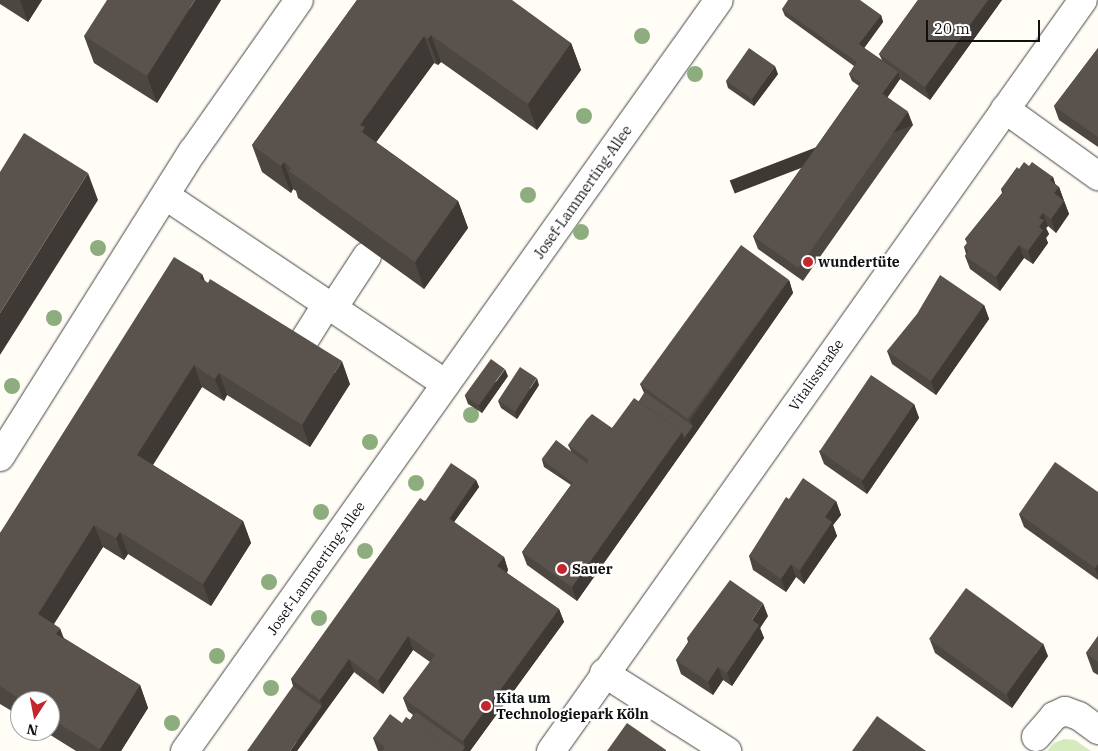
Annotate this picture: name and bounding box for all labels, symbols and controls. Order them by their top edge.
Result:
scale bar [928,10,1042,42]
text: 20 m [934,19,970,38]
street label: Josef-Lammerting-Allee [531,122,635,262]
place label: wundertüte [818,254,900,270]
marker: wundertüte [802,256,814,268]
street label: Vitalisstraße [785,336,847,414]
street label: Josef-Lammerting-Allee [264,498,368,638]
place label: Sauer [572,561,613,577]
marker: Sauer [556,563,568,575]
place label: Kita um Technologiepark Köln [496,690,649,722]
north arrow [10,691,60,741]
marker: Kita um Technologiepark Köln [480,700,492,712]
text: N [25,720,39,740]

